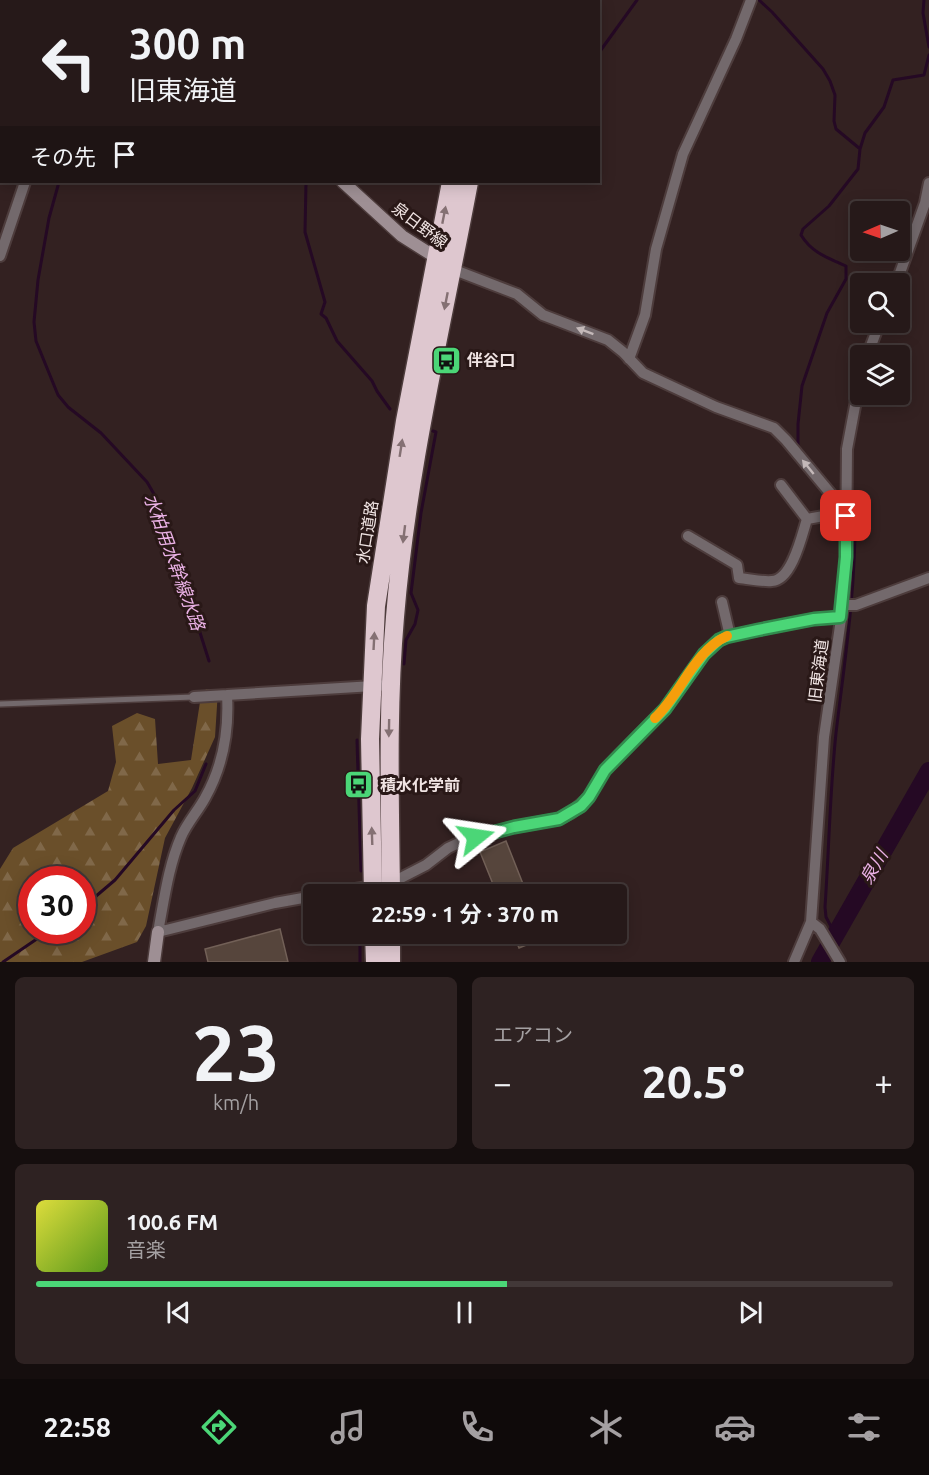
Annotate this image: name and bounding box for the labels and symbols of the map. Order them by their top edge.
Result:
street label: 泉日野線 [389,199,451,251]
north arrow [850,201,910,261]
one-way arrow [440,205,449,224]
one-way arrow [441,292,450,311]
one-way arrow [575,326,593,336]
bus stop icon: 伴谷口 [430,344,462,376]
place label: 伴谷口 [466,351,515,369]
one-way arrow [396,438,405,457]
one-way arrow [802,460,815,475]
pin [820,490,871,541]
water label: 水柏用水幹線水路 [141,491,210,635]
street label: 水口道路 [353,499,381,565]
one-way arrow [399,525,409,544]
one-way arrow [369,631,379,650]
street label: 旧東海道 [805,638,831,704]
one-way arrow [385,719,394,738]
bus stop icon: 積水化学前 [343,769,375,801]
place label: 積水化学前 [380,776,460,794]
position arrow [444,805,508,869]
one-way arrow [367,826,376,845]
water label: 泉川 [855,844,892,887]
speed limit sign: 30 [18,866,96,944]

